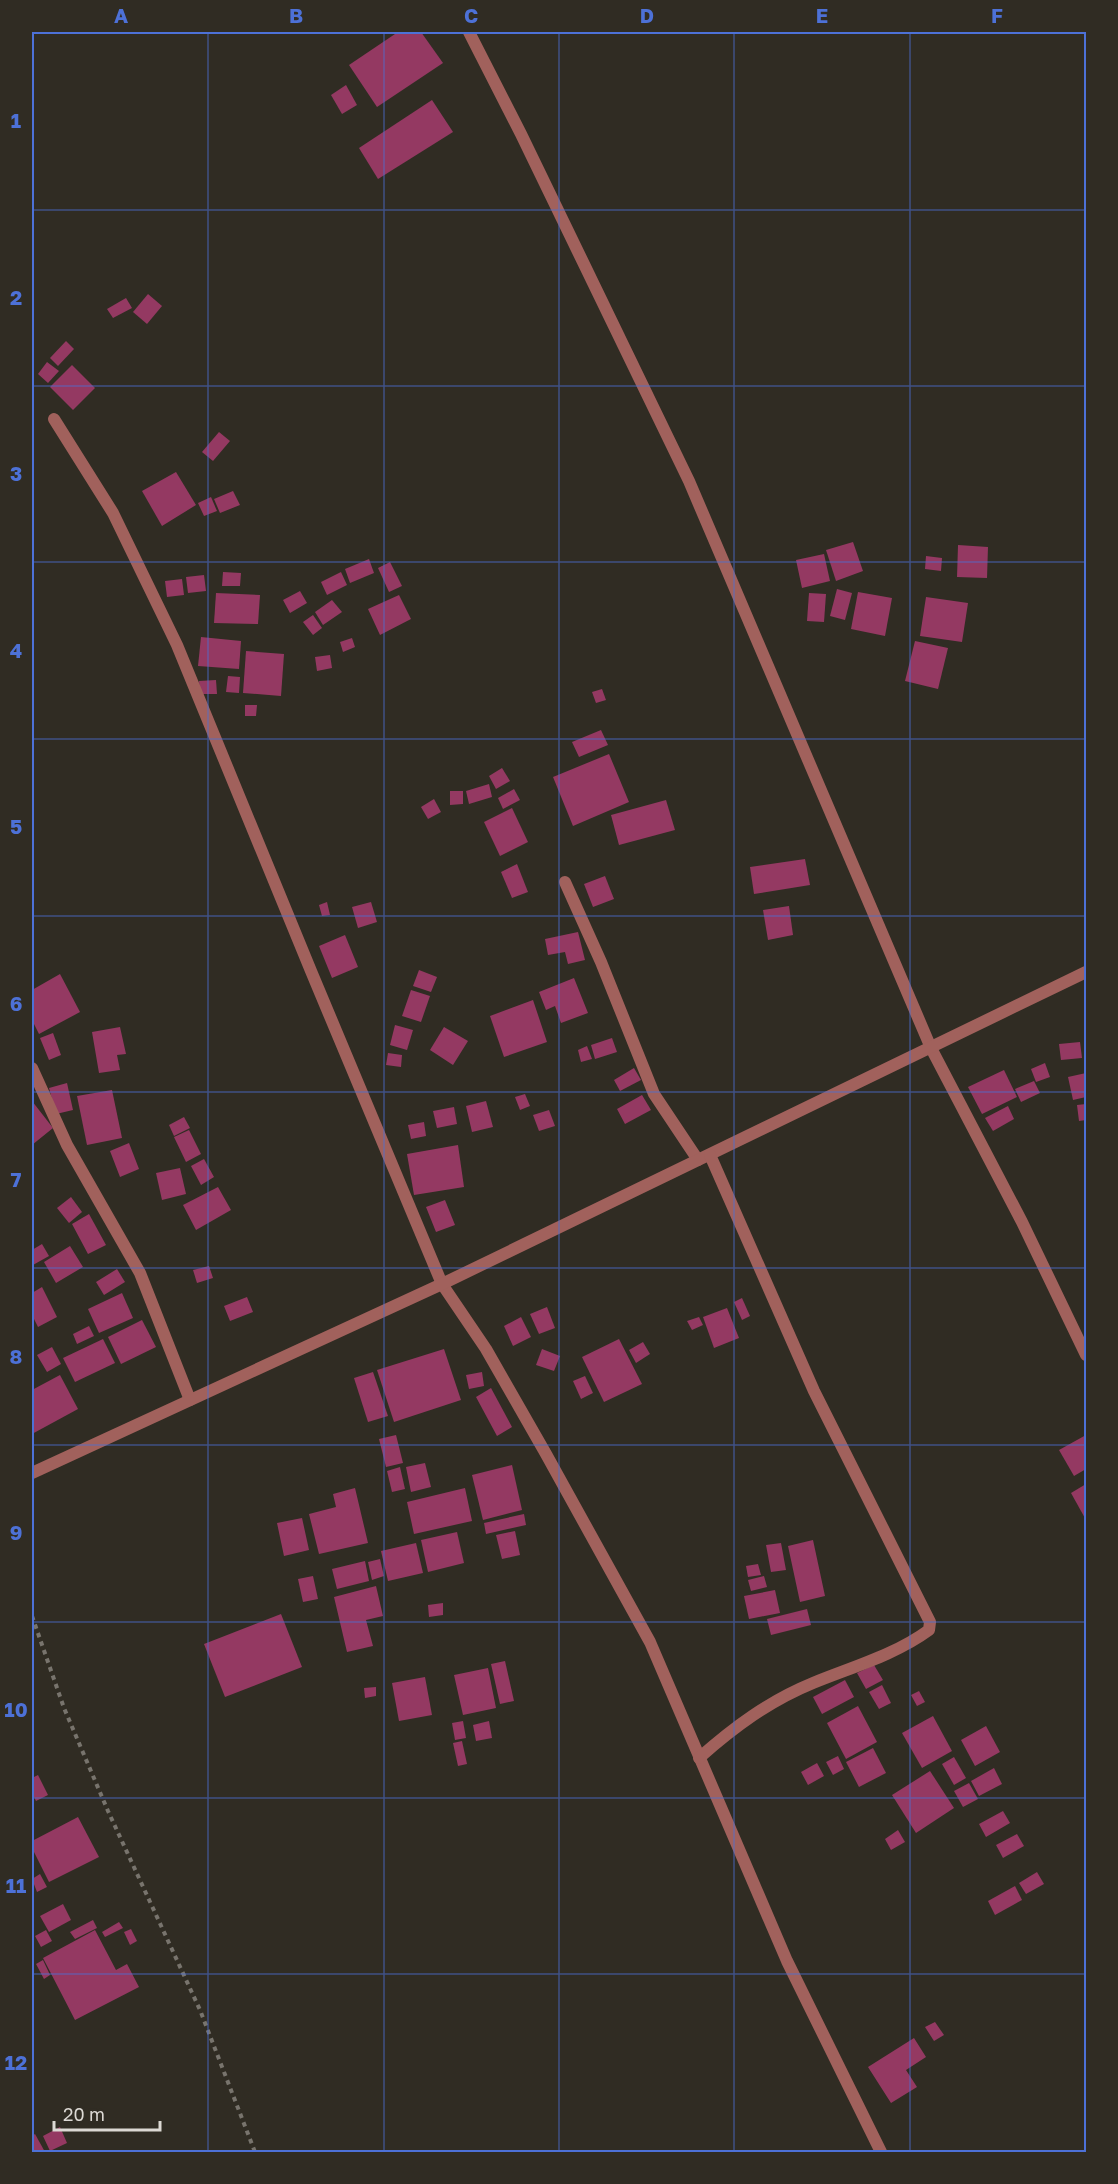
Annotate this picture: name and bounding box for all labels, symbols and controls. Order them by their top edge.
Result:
text: A [114,3,128,27]
text: B [289,3,303,27]
text: C [464,3,478,27]
text: D [640,3,654,27]
text: E [816,3,828,27]
text: F [991,3,1003,27]
text: 1 [11,108,21,132]
text: 2 [10,285,22,309]
text: 3 [10,461,22,485]
text: 4 [10,638,22,662]
text: 5 [10,814,22,838]
text: 6 [10,991,22,1015]
text: 7 [11,1167,22,1191]
text: 8 [10,1344,22,1368]
text: 9 [10,1520,22,1544]
text: 10 [4,1697,28,1721]
text: 11 [6,1873,26,1897]
text: 12 [5,2050,27,2074]
scale bar [54,2094,160,2132]
text: 20 m [63,2103,105,2125]

